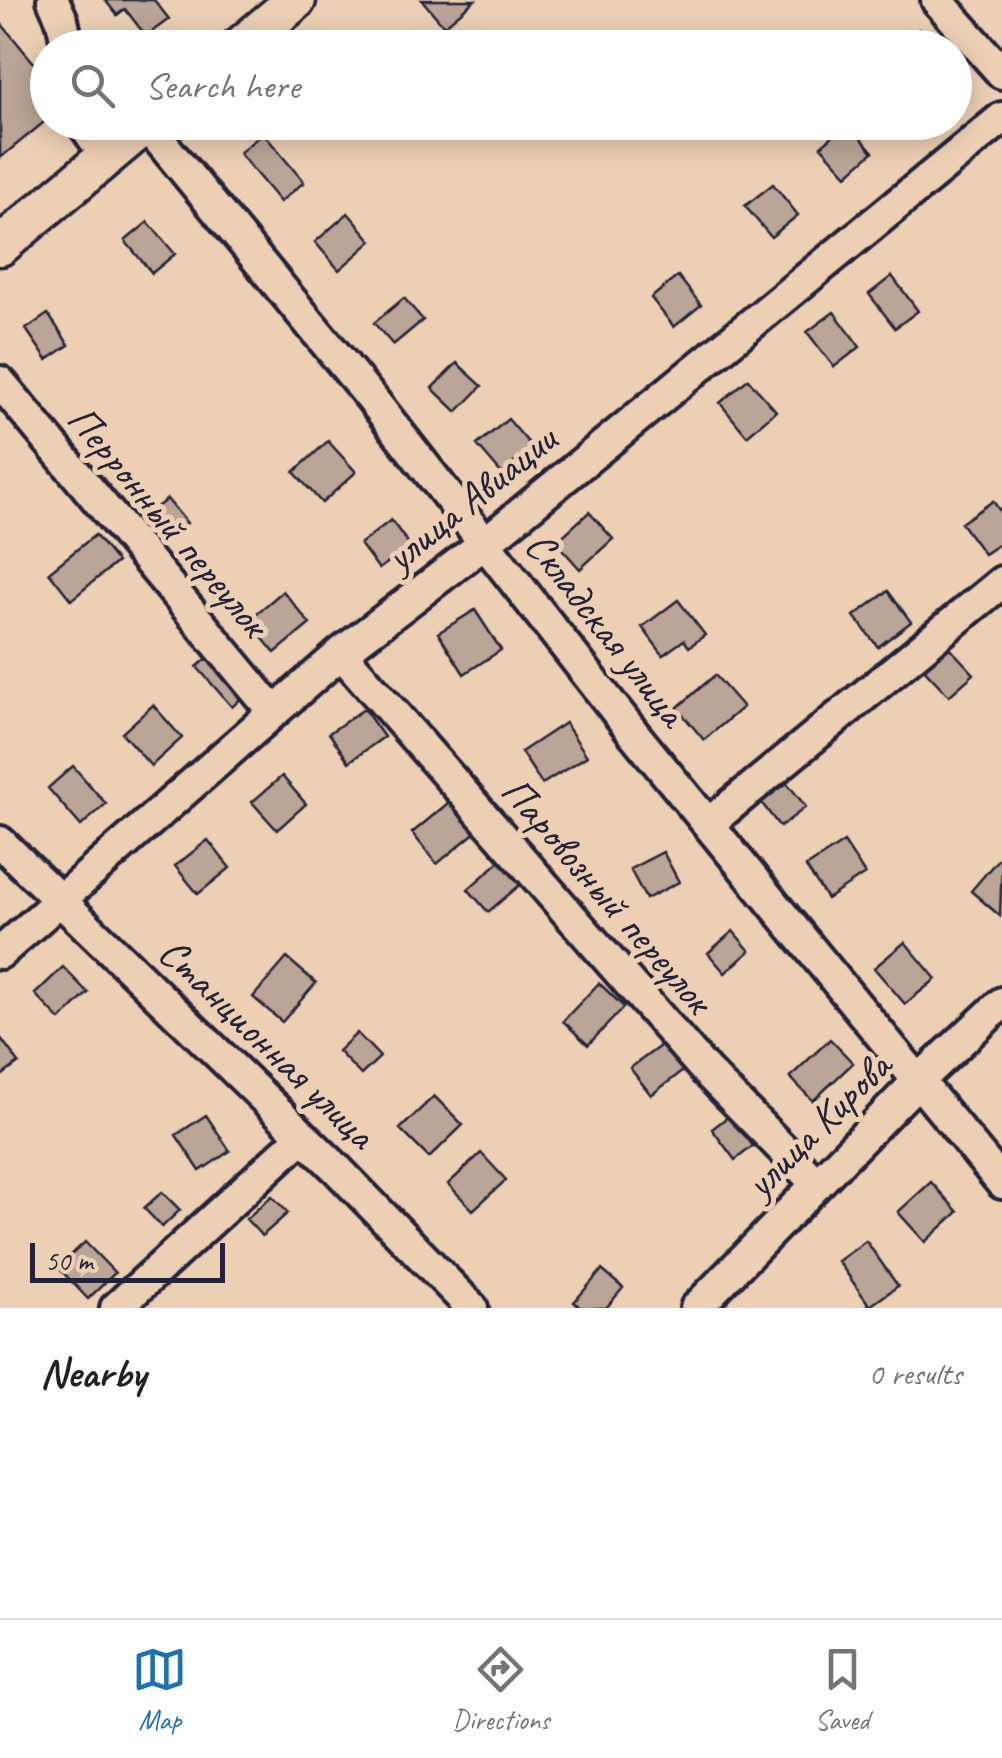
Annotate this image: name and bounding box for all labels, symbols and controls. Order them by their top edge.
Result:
search box [30,30,972,140]
icon: search [65,58,120,113]
text: Search here [145,62,300,109]
street label: Перронный переулок [55,394,283,650]
street label: улица Авиации [372,412,569,585]
street label: Складская улица [513,521,701,740]
street label: Паровозный переулок [490,766,727,1027]
street label: Станционная улица [147,926,389,1162]
street label: улица Кирова [732,1038,905,1211]
scale bar [30,1238,225,1282]
text: 50 m [45,1243,93,1278]
text: Nearby [40,1347,146,1400]
text: 0 results [868,1353,962,1394]
tab: Map [132,1642,187,1737]
tab: Directions [452,1642,550,1737]
tab: Saved [815,1642,870,1737]

